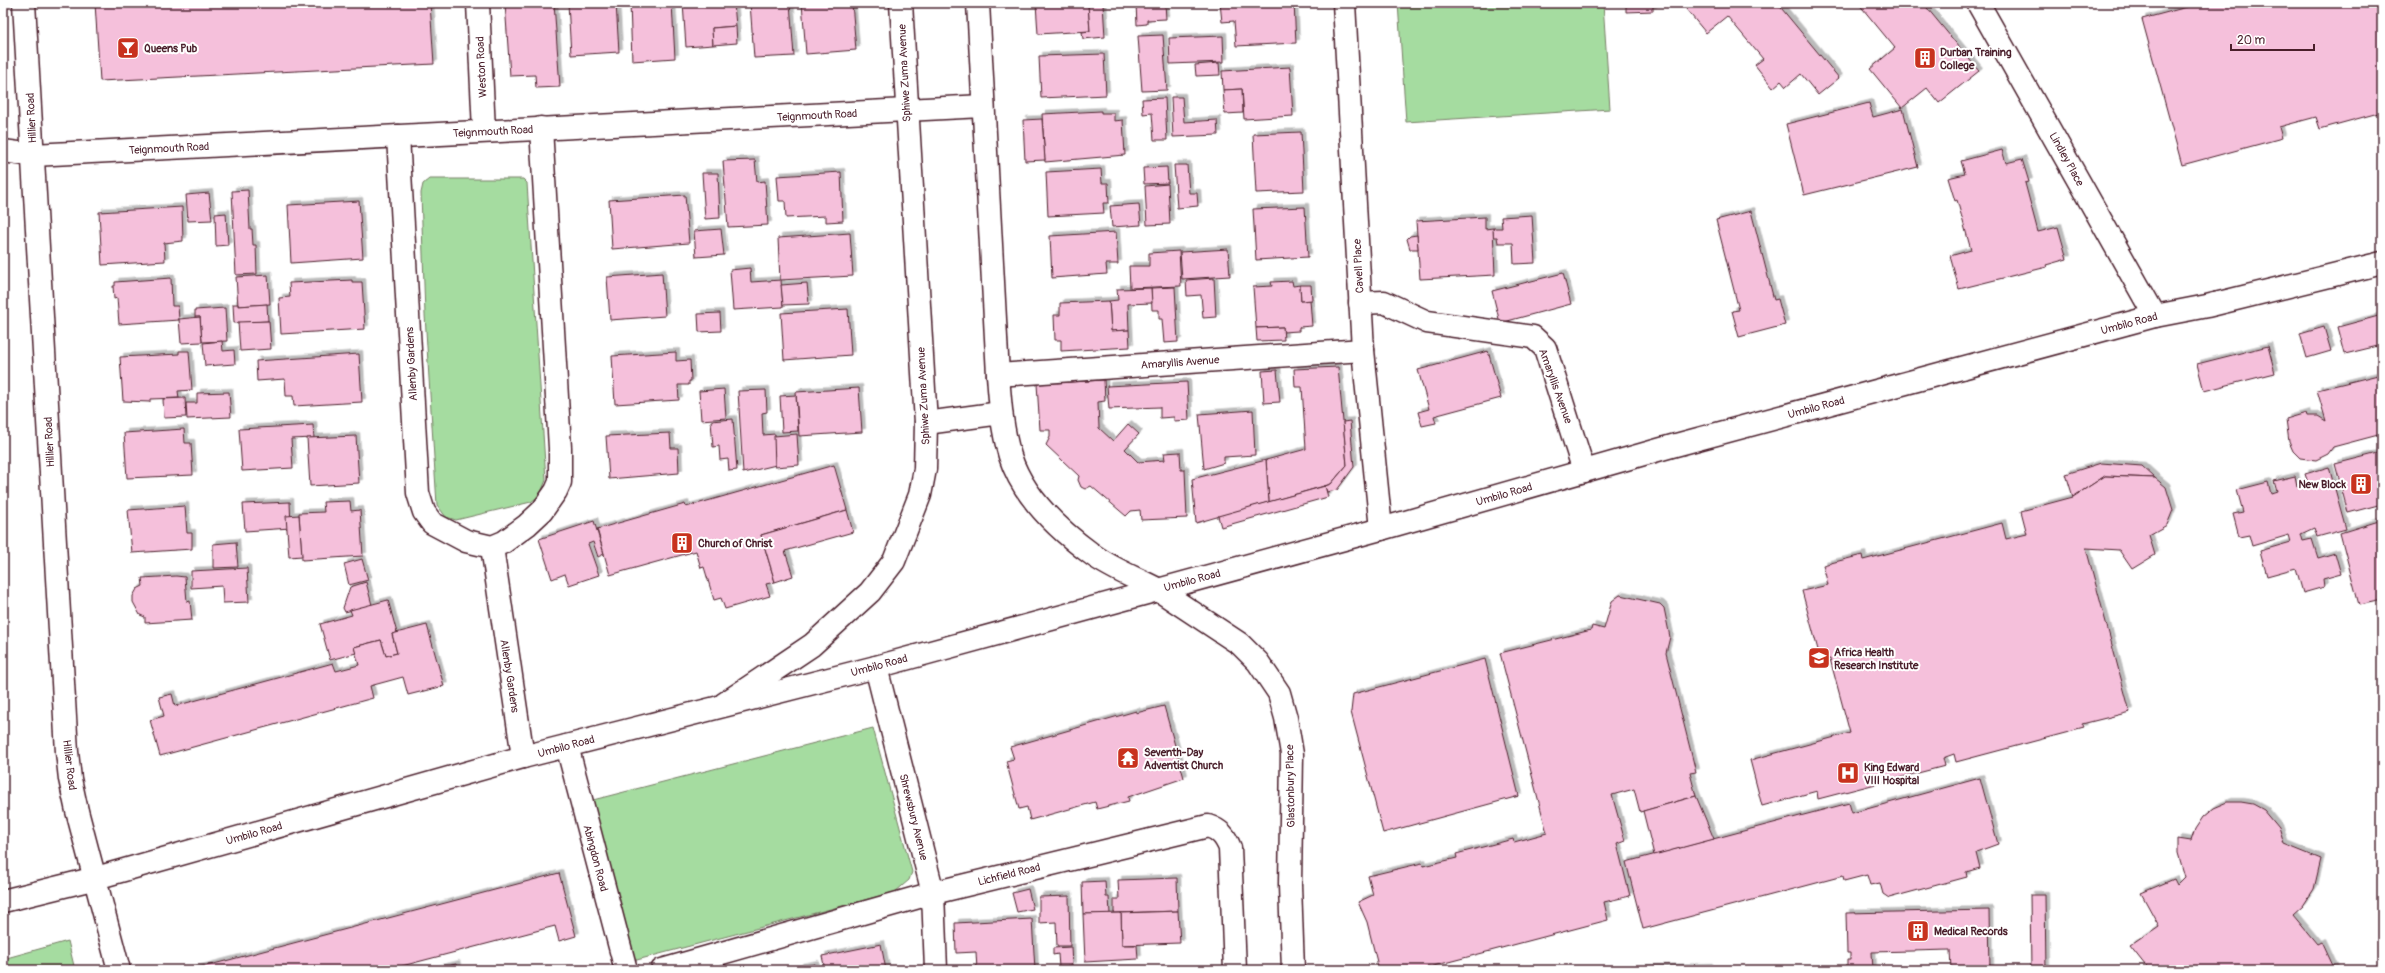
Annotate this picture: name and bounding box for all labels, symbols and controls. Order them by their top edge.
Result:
street label: Sphiwe Zuma Avenue [895,23,914,122]
scale bar [2231,26,2314,52]
text: 20 m [2237,33,2266,48]
bar icon: Queens Pub [115,35,141,61]
street label: Weston Road [473,36,490,98]
place label: Queens Pub [144,42,198,55]
building icon: Durban Training College [1912,45,1938,71]
place label: Durban Training College [1940,46,2012,72]
street label: Hillier Road [24,92,39,144]
street label: Teignmouth Road [776,107,858,124]
street label: Teignmouth Road [452,123,534,140]
street label: Lindley Place [2046,130,2087,189]
street label: Teignmouth Road [128,140,210,157]
street label: Cavell Place [1351,238,1366,294]
street label: Umbilo Road [2099,310,2159,337]
street label: Allenby Gardens [403,327,420,401]
street label: Sphiwe Zuma Avenue [914,346,933,445]
street label: Amaryllis Avenue [1536,347,1575,426]
street label: Amaryllis Avenue [1140,353,1220,372]
street label: Umbilo Road [1786,394,1846,421]
street label: Hillier Road [42,416,57,468]
building icon: New Block [2348,471,2374,497]
place label: New Block [2298,478,2346,491]
street label: Umbilo Road [1474,480,1534,509]
building icon: Church of Christ [669,530,695,556]
place label: Church of Christ [698,537,773,550]
street label: Umbilo Road [1162,567,1222,594]
street label: Allenby Gardens [497,639,522,714]
school or university icon: Africa Health Research Institute [1806,645,1832,671]
place label: Africa Health Research Institute [1834,646,1919,672]
street label: Umbilo Road [849,652,909,679]
street label: Umbilo Road [536,733,596,760]
street label: Hillier Road [60,739,79,791]
street label: Glastonbury Place [1283,744,1298,828]
temple icon: Seventh-Day Adventist Church [1115,745,1141,771]
place label: Seventh-Day Adventist Church [1144,746,1223,772]
hospital icon: King Edward VIII Hospital [1835,760,1861,786]
place label: King Edward VIII Hospital [1864,761,1920,787]
street label: Shrewsbury Avenue [896,772,931,862]
street label: Umbilo Road [224,819,284,848]
street label: Abingdon Road [580,823,611,893]
street label: Lichfield Road [977,860,1042,889]
building icon: Medical Records [1905,918,1931,944]
place label: Medical Records [1934,925,2008,938]

